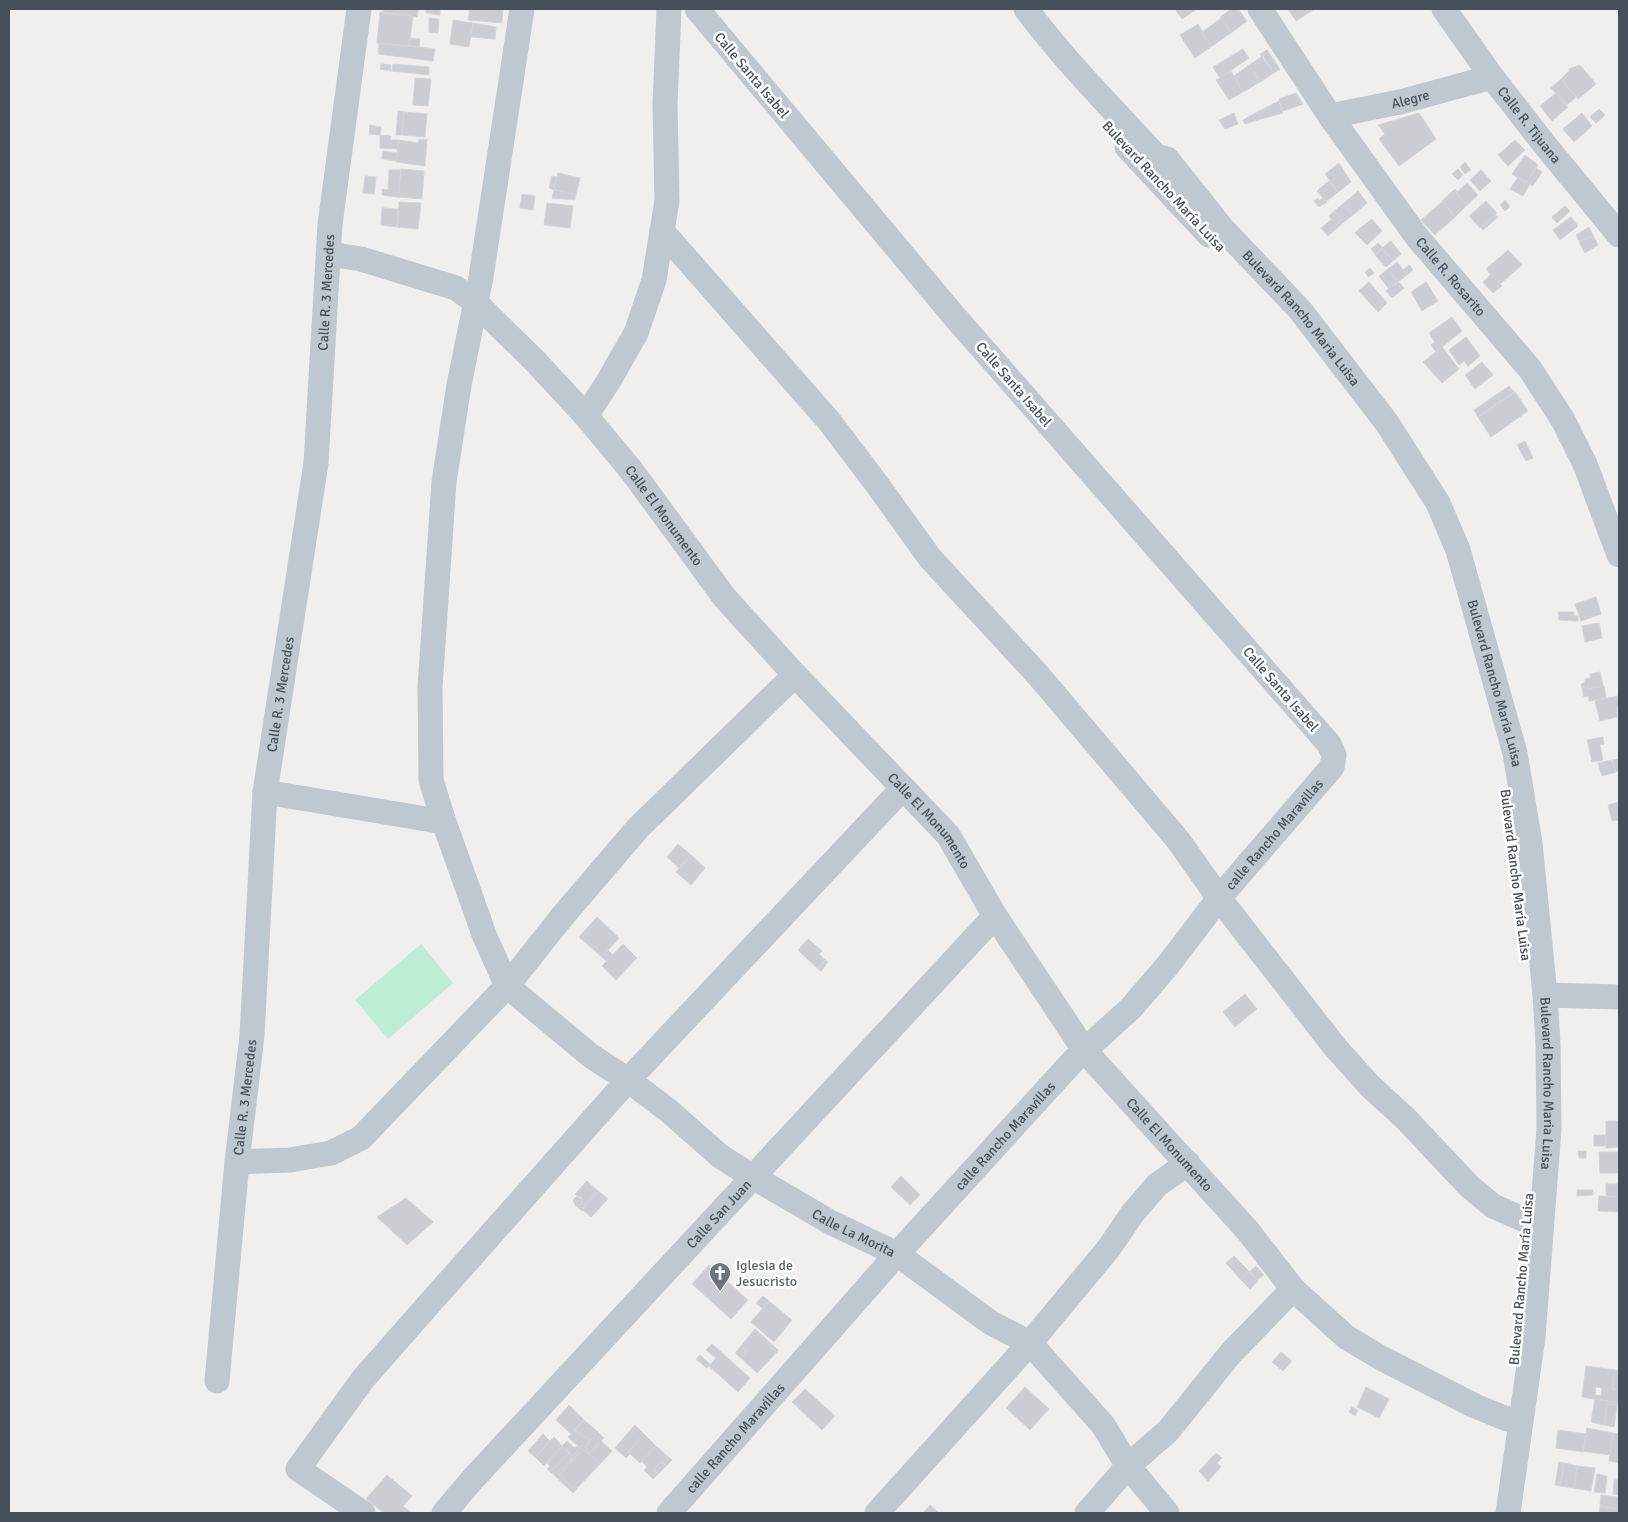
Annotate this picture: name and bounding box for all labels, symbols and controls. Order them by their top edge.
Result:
street label: Calle Santa Isabel [711,29,792,122]
street label: Calle R. Tijuana [1494,83,1565,167]
street label: Alegre [1390,86,1431,113]
street label: Bulevard Rancho María Luisa [1098,117,1229,255]
street label: Calle R. 3 Mercedes [315,234,338,351]
street label: Calle R. Rosarito [1412,234,1489,320]
street label: Bulevard Rancho Maria Luisa [1239,247,1363,390]
street label: Calle Santa Isabel [972,338,1055,430]
street label: Calle El Monumento [621,462,706,569]
street label: Bulevard Rancho Maria Luisa [1463,598,1525,768]
street label: Calle R. 3 Mercedes [263,635,298,753]
street label: Calle Santa Isabel [1239,643,1322,735]
street label: Calle El Monumento [884,769,974,872]
street label: calle Rancho Maravillas [1222,776,1327,894]
street label: Bulevard Rancho María Luisa [1497,788,1534,962]
street label: Bulevard Rancho Maria Luisa [1536,996,1557,1170]
street label: Calle R. 3 Mercedes [230,1038,261,1156]
street label: calle Rancho Maravillas [951,1078,1059,1194]
street label: Calle El Monumento [1123,1094,1216,1195]
street label: Calle San Juan [683,1176,755,1252]
street label: Bulevard Rancho María Luisa [1505,1192,1537,1366]
street label: Calle La Morita [809,1205,898,1261]
place label: Iglesia de Jesucristo [736,1257,797,1290]
church icon: Iglesia de Jesucristo [708,1261,732,1292]
street label: calle Rancho Maravillas [682,1380,788,1497]

